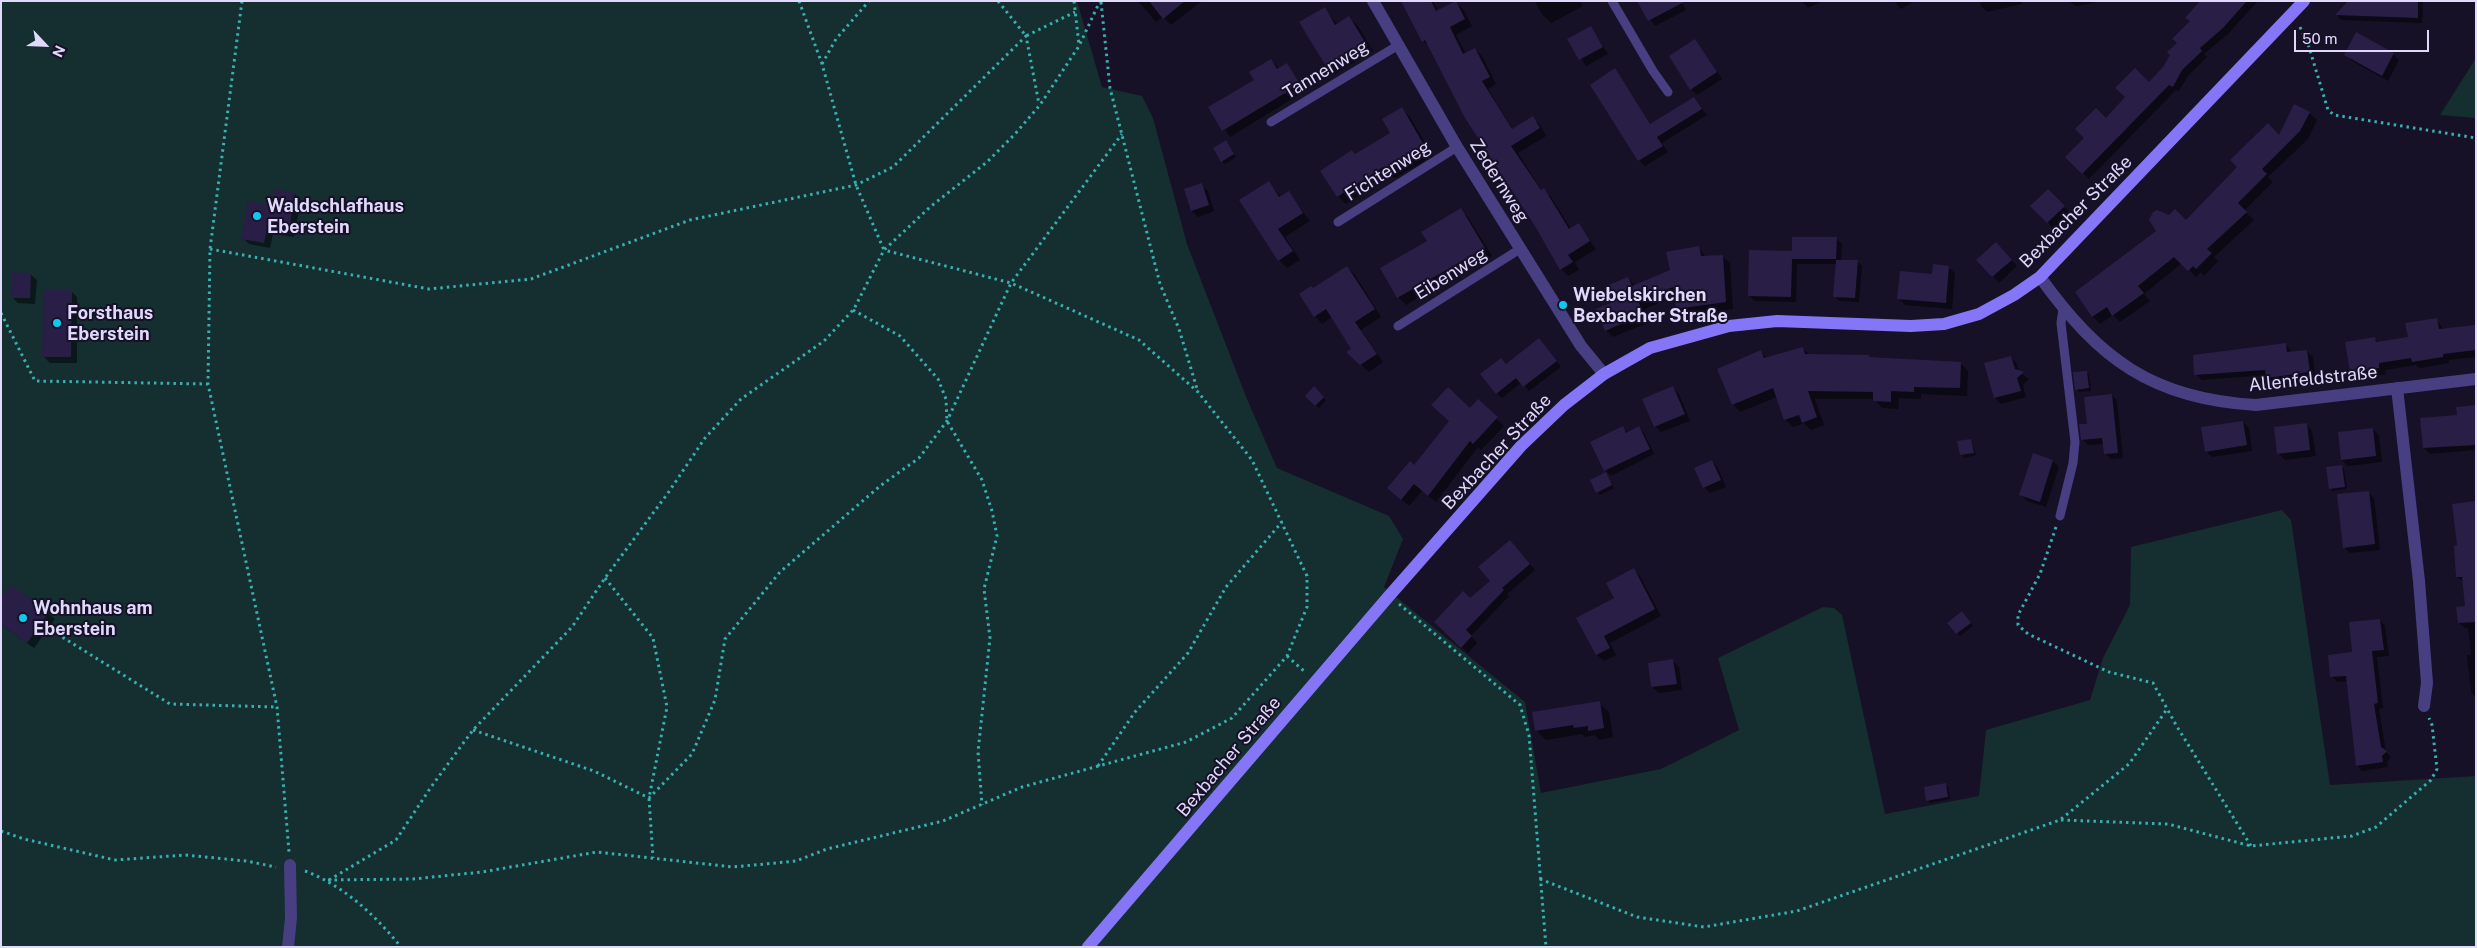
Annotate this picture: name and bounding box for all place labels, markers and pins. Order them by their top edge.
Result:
place label: Waldschlafhaus Eberstein [267,195,404,238]
marker: Waldschlafhaus Eberstein [251,210,263,222]
place label: Wiebelskirchen Bexbacher Straße [1573,284,1728,326]
marker: Wiebelskirchen Bexbacher Straße [1557,299,1569,311]
place label: Forsthaus Eberstein [67,302,153,344]
marker: Forsthaus Eberstein [51,317,63,329]
place label: Wohnhaus am Eberstein [33,597,153,640]
marker: Wohnhaus am Eberstein [17,612,29,624]

